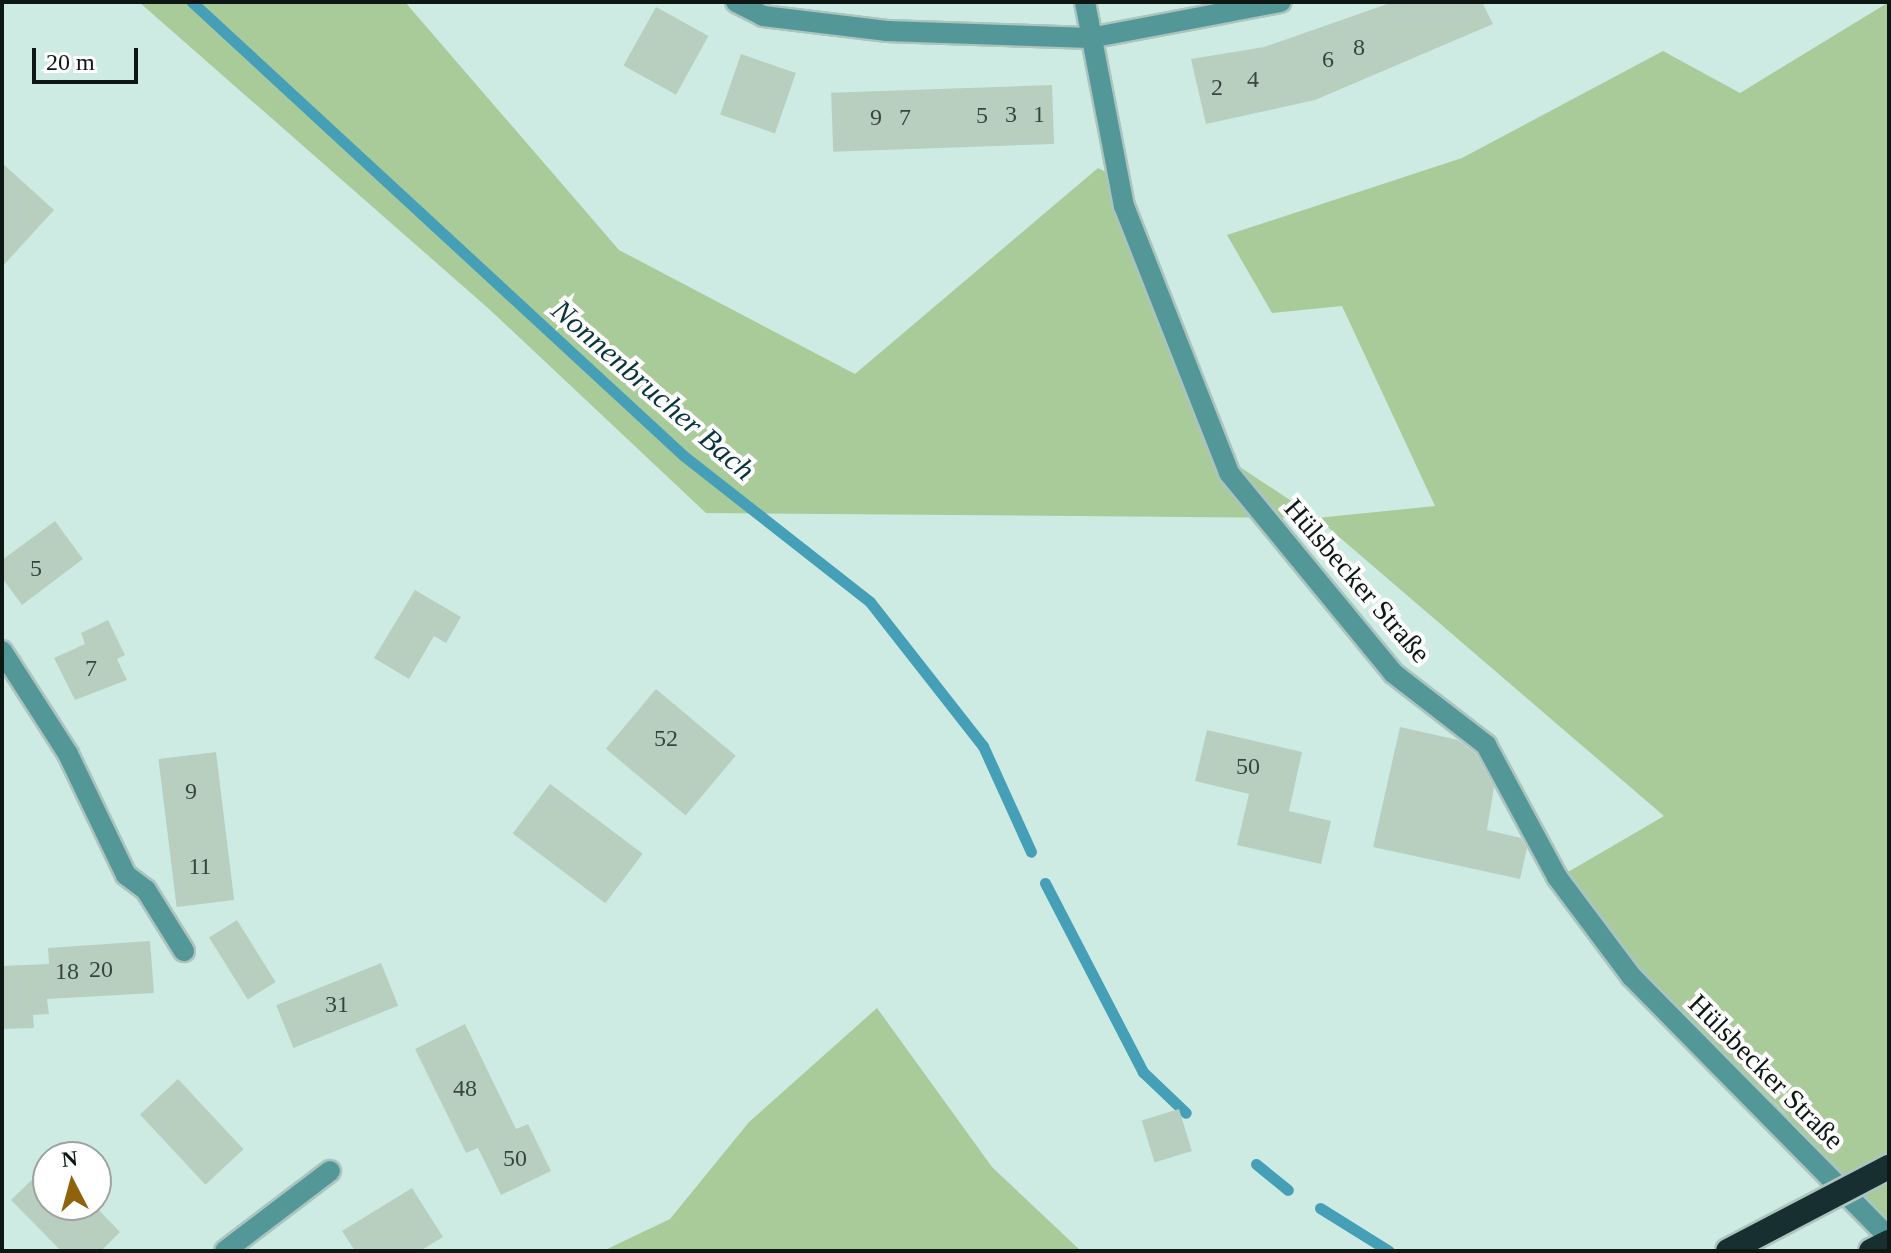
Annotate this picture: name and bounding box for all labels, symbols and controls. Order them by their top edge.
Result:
scale bar [36,32,142,82]
house number: 8 [1353,34,1365,62]
house number: 6 [1322,46,1334,74]
text: 20 m [46,49,95,75]
house number: 4 [1247,66,1259,94]
house number: 2 [1211,74,1223,102]
house number: 3 [1005,101,1017,129]
house number: 1 [1033,101,1045,129]
house number: 5 [976,102,988,130]
house number: 9 [870,104,882,132]
house number: 7 [899,104,911,132]
water label: Nonnenbrucher Bach [544,292,762,488]
street label: Hülsbecker Straße [1277,492,1437,670]
house number: 5 [30,555,42,583]
house number: 7 [85,655,97,683]
house number: 52 [654,725,678,753]
house number: 50 [1236,753,1260,781]
house number: 9 [185,778,197,806]
house number: 11 [188,853,212,881]
house number: 20 [89,956,113,984]
house number: 18 [55,958,79,986]
street label: Hülsbecker Straße [1681,987,1851,1157]
house number: 31 [325,991,349,1019]
house number: 48 [453,1075,477,1103]
north arrow [32,1141,112,1221]
text: N [60,1145,79,1172]
house number: 50 [503,1145,527,1173]

